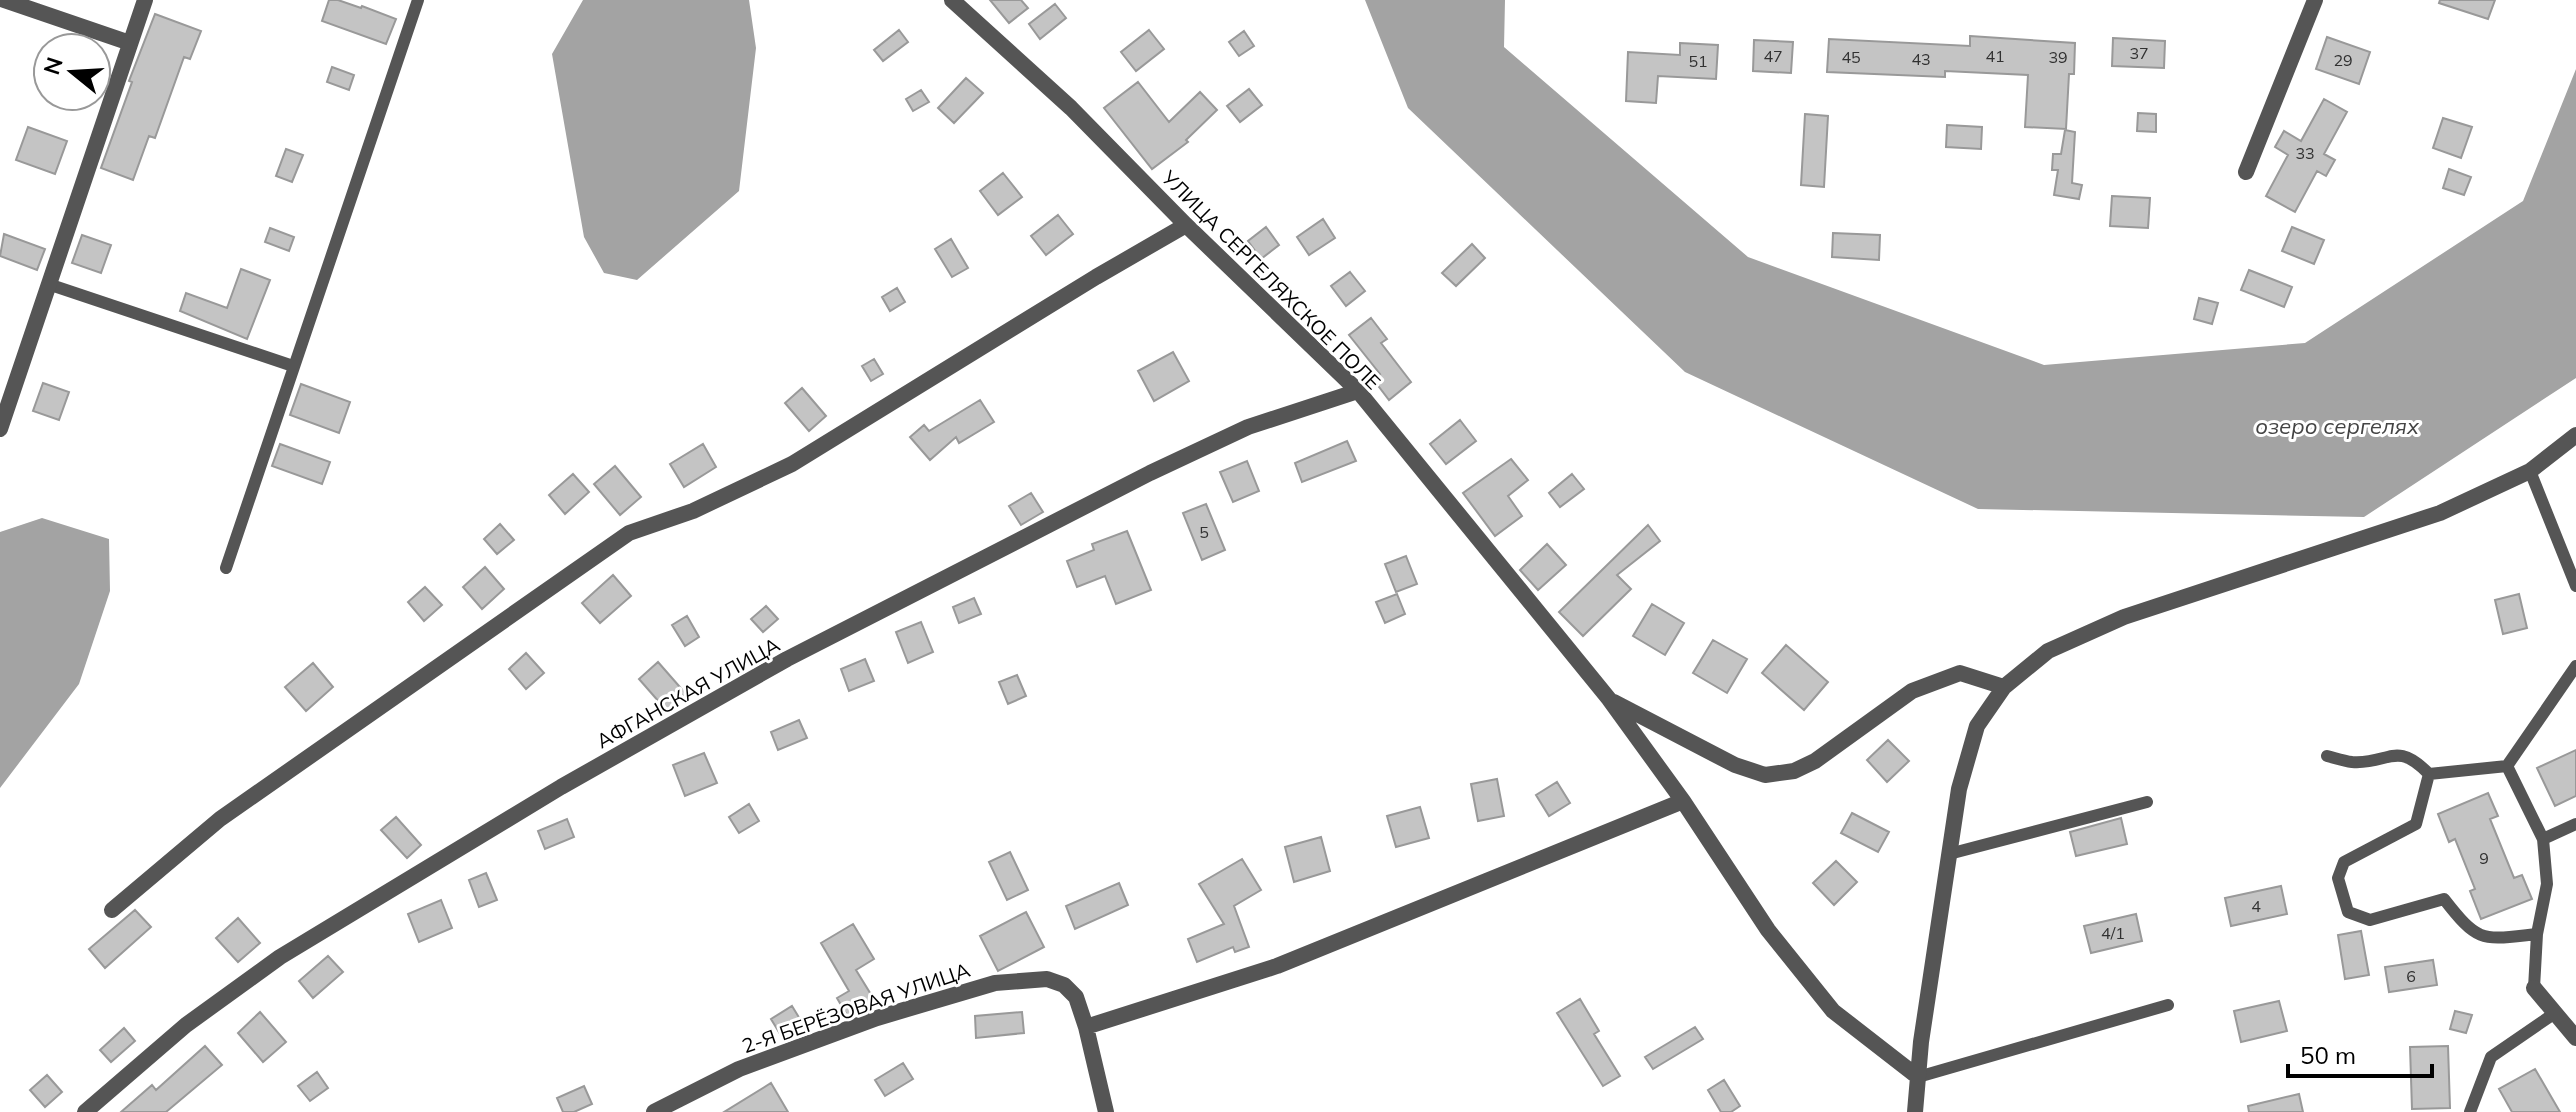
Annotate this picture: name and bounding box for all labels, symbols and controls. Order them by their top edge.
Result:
north arrow [32,32,112,112]
house number: 37 [2129,43,2149,63]
house number: 47 [1763,46,1783,66]
house number: 41 [1985,46,2005,66]
house number: 45 [1841,47,1861,67]
house number: 39 [2048,47,2068,67]
house number: 43 [1911,49,1931,69]
house number: 29 [2333,50,2353,70]
house number: 51 [1688,51,1708,71]
text: N [37,54,69,78]
house number: 33 [2295,143,2315,163]
street label: УЛИЦА СЕРГЕЛЯХСКОЕ ПОЛЕ [1156,164,1386,394]
water label: озеро сергелях [2255,412,2420,440]
house number: 5 [1199,522,1209,542]
street label: АФГАНСКАЯ УЛИЦА [592,632,784,753]
house number: 9 [2479,848,2489,868]
house number: 4 [2251,896,2261,916]
house number: 4/1 [2101,923,2125,943]
street label: 2-Я БЕРЁЗОВАЯ УЛИЦА [739,957,973,1058]
house number: 6 [2406,966,2416,986]
scale bar [2288,1028,2432,1078]
text: 50 m [2300,1040,2356,1070]

